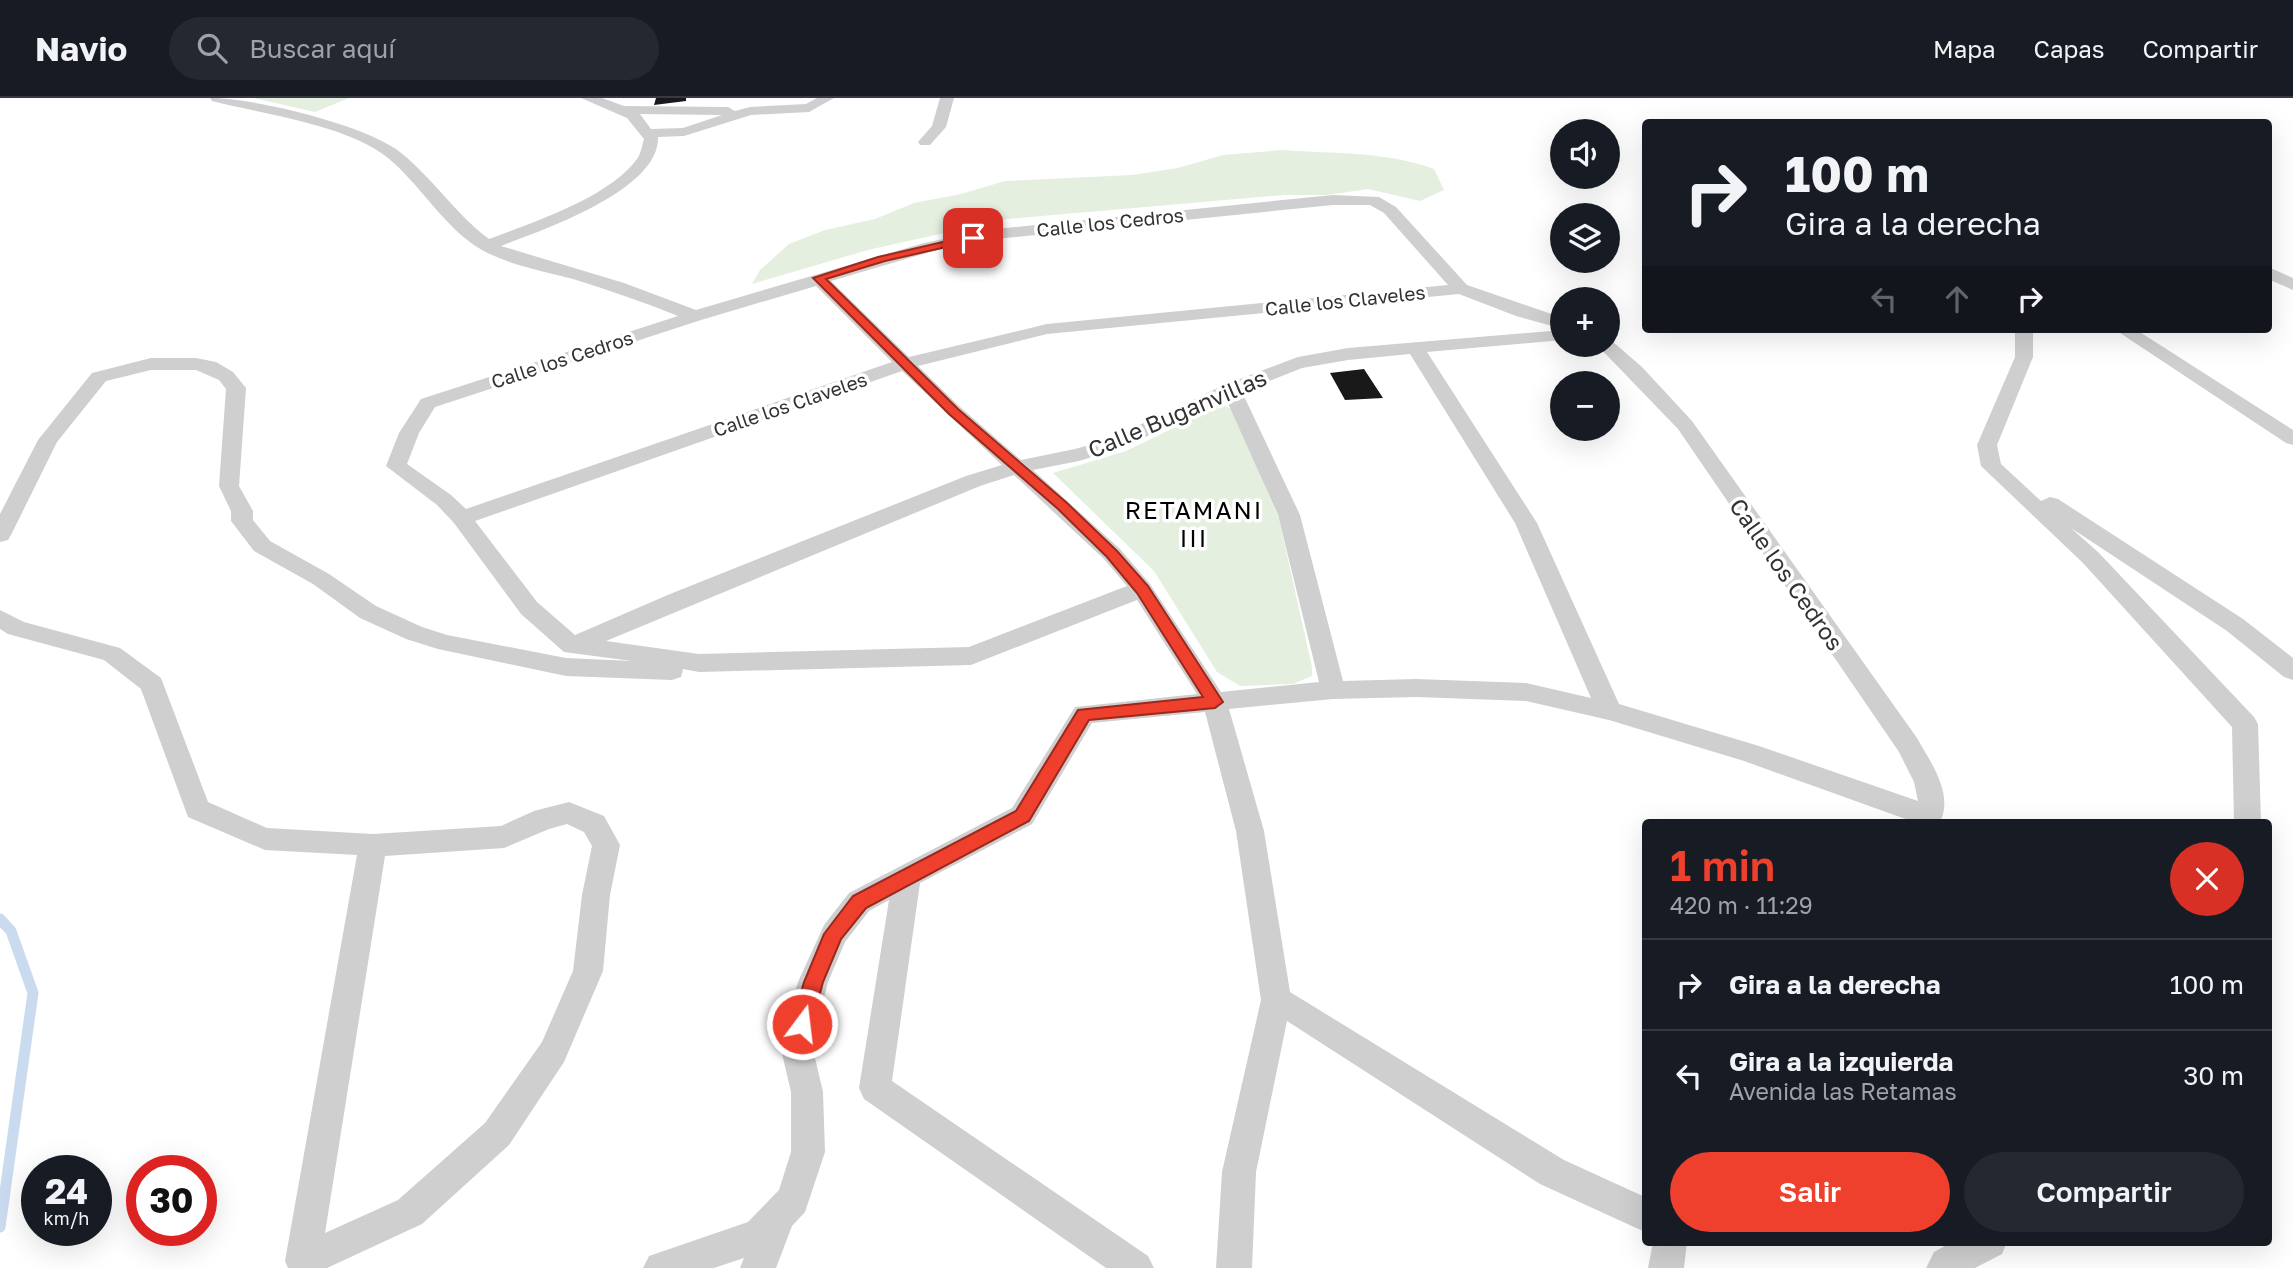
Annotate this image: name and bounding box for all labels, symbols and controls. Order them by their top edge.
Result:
search box [169,17,659,80]
text: Navio [35,29,127,68]
icon: search [193,29,231,67]
text: Buscar aquí [249,33,395,64]
text: Mapa [1933,34,1996,63]
text: Capas [2034,34,2104,63]
text: Compartir [2142,34,2258,63]
map controls [1550,119,1620,441]
button: sound [1550,119,1620,189]
text: 100 m [1785,144,1929,203]
icon: right [1670,147,1761,238]
street label: Calle los Cedros [1035,203,1185,241]
button: layers [1550,203,1620,273]
text: Gira a la derecha [1785,204,2041,242]
pin [943,208,1003,268]
icon: arrive [954,219,992,257]
street label: Calle los Claveles [1264,280,1426,320]
icon: left [1865,280,1903,318]
icon: ahead [1938,280,1976,318]
icon: right [2011,280,2049,318]
button: + [1550,287,1620,357]
street label: Calle los Cedros [488,325,636,393]
street label: Calle Buganvillas [1083,363,1271,463]
street label: Calle los Claveles [710,367,870,441]
button: − [1550,371,1620,441]
street label: Calle los Cedros [1724,493,1850,655]
district label: RETAMANI III [1125,495,1263,552]
text: 1 min [1670,840,1775,890]
button: close [2170,842,2244,916]
text: 420 m · 11:29 [1670,891,1813,919]
icon: right [1670,966,1708,1004]
text: Gira a la derecha [1729,969,1941,1000]
text: 100 m [2170,969,2244,1000]
position arrow [765,987,839,1061]
text: Gira a la izquierda [1729,1046,1953,1077]
icon: left [1670,1057,1708,1095]
text: 30 m [2183,1060,2244,1091]
text: Avenida las Retamas [1729,1077,1957,1105]
button: Salir [1670,1152,1950,1232]
button: Compartir [1964,1152,2244,1232]
speed limit sign: 30 [126,1155,217,1246]
text: 24 [45,1170,88,1212]
text: km/h [44,1207,89,1229]

